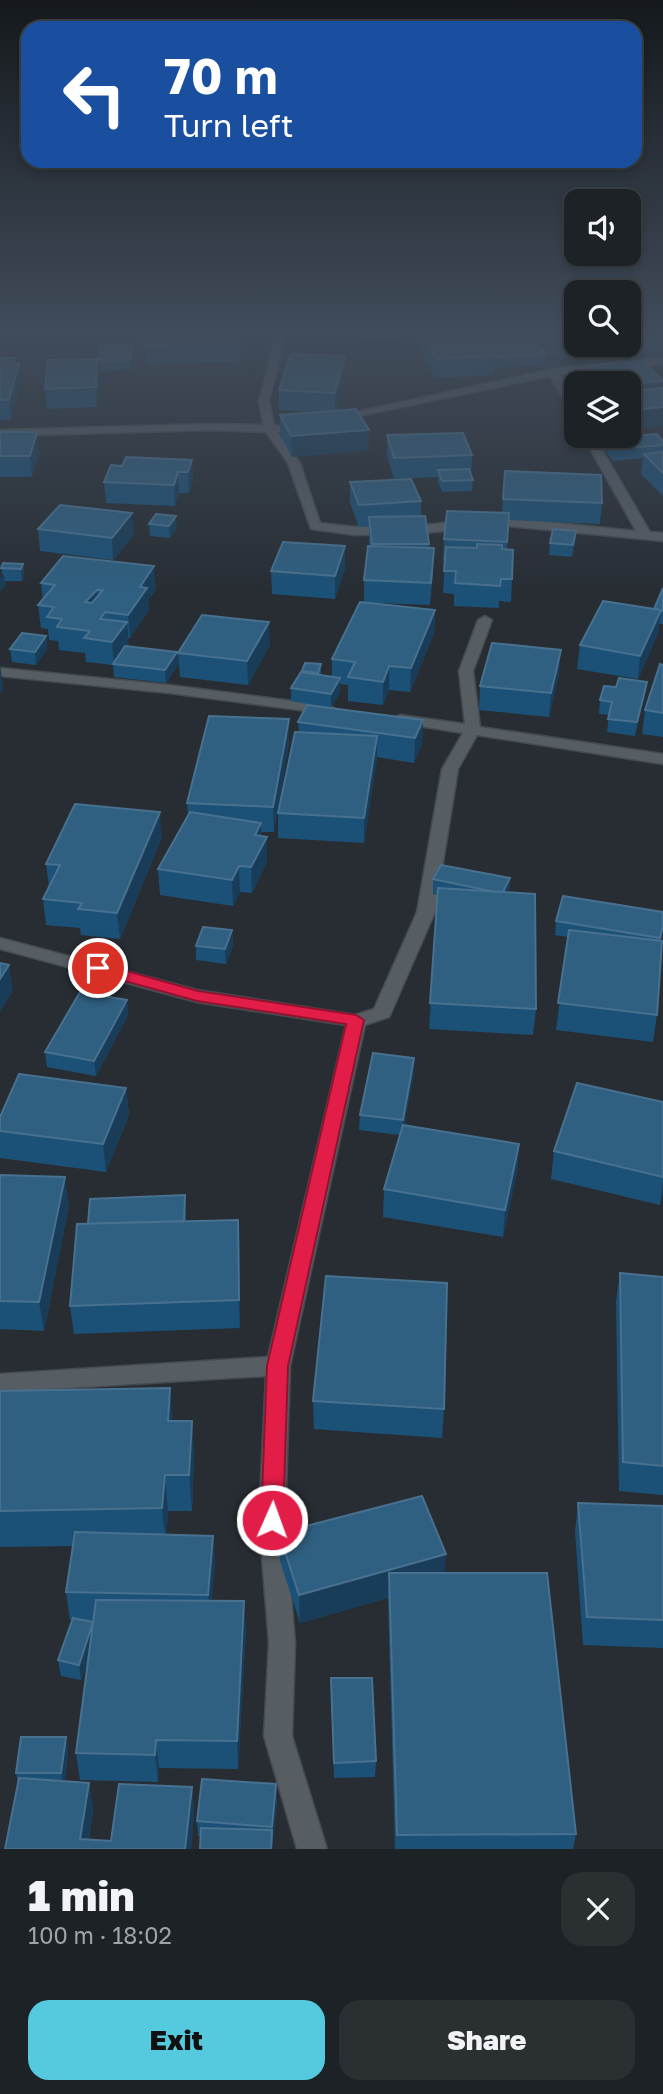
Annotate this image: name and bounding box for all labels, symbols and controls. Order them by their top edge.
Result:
text: 70 m [164,46,278,105]
icon: left [49,49,140,140]
text: Turn left [164,106,293,144]
map controls [564,189,641,448]
button: sound [564,189,641,266]
button: search [564,280,641,357]
button: layers [564,371,641,448]
pin [68,938,128,998]
icon: arrive [79,949,117,987]
position arrow [235,1483,309,1557]
text: 1 min [28,1870,135,1920]
button: close [561,1872,635,1946]
text: 100 m · 18:02 [28,1921,172,1949]
button: Exit [28,2000,325,2080]
button: Share [339,2000,635,2080]

